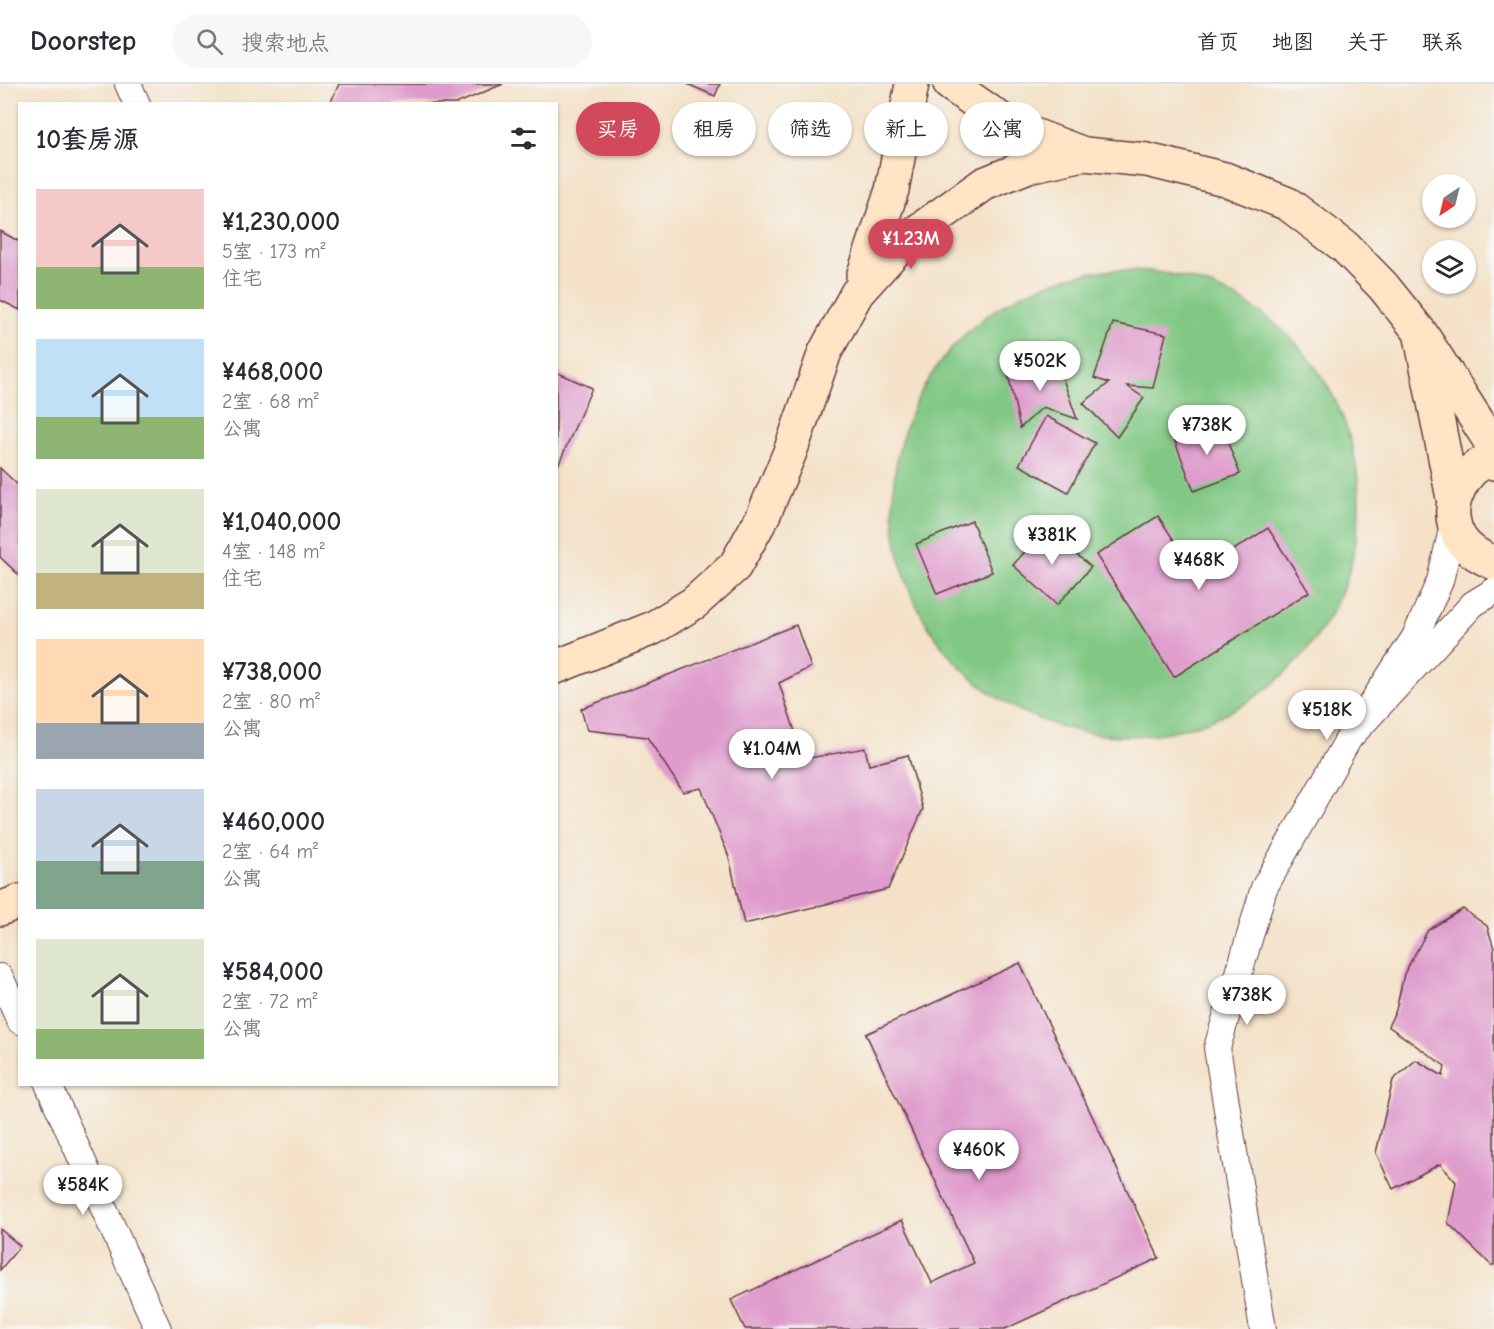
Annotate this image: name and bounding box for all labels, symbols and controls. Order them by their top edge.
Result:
search box [172,14,592,68]
text: Doorstep [30,25,136,57]
icon: search [193,25,226,58]
text: 搜索地点 [241,30,329,56]
text: 首页 [1197,30,1239,54]
text: 地图 [1272,30,1314,54]
text: 关于 [1347,30,1389,54]
text: 联系 [1422,30,1464,54]
chip: 买房 [576,102,660,156]
chip: 租房 [672,102,756,156]
chip: 筛选 [768,102,852,156]
chip: 新上 [864,102,948,156]
chip: 公寓 [960,102,1044,156]
icon: filters [507,122,540,155]
text: 10套房源 [36,125,139,155]
north arrow [1422,174,1476,228]
map controls [1422,174,1476,294]
text: ¥1,230,000 [222,207,340,237]
icon: home [84,213,156,285]
pin: ¥1.23M [862,219,960,270]
text: ¥1.23M [882,227,940,250]
text: 5室 · 173 m² [222,240,325,263]
button: layers [1422,240,1476,294]
text: 住宅 [222,267,262,290]
pin: ¥502K [998,341,1082,392]
text: ¥502K [1013,349,1067,372]
text: ¥468,000 [222,357,323,387]
icon: home [84,363,156,435]
text: 2室 · 68 m² [222,390,319,413]
pin: ¥738K [1165,405,1249,456]
text: ¥738K [1182,413,1232,436]
text: 公寓 [222,417,262,440]
text: ¥1,040,000 [222,507,342,537]
icon: home [84,513,156,585]
pin: ¥381K [1010,515,1094,566]
text: ¥381K [1027,523,1077,546]
text: 4室 · 148 m² [222,540,325,563]
pin: ¥468K [1157,540,1241,591]
text: ¥468K [1173,548,1225,571]
text: 住宅 [222,567,262,590]
text: ¥738,000 [222,657,322,687]
icon: home [84,663,156,735]
text: 2室 · 80 m² [222,690,320,713]
pin: ¥518K [1285,690,1369,741]
text: ¥518K [1302,698,1352,721]
text: 公寓 [222,717,262,740]
pin: ¥1.04M [723,729,821,780]
text: ¥1.04M [743,737,801,760]
text: ¥460,000 [222,807,325,837]
icon: home [84,813,156,885]
text: 2室 · 64 m² [222,840,318,863]
text: 公寓 [222,867,262,890]
text: ¥584,000 [222,957,324,987]
icon: home [84,963,156,1035]
pin: ¥738K [1205,975,1289,1026]
text: ¥738K [1222,983,1272,1006]
text: 2室 · 72 m² [222,990,317,1013]
text: 公寓 [222,1017,262,1040]
pin: ¥460K [937,1130,1021,1181]
text: ¥460K [953,1138,1005,1161]
pin: ¥584K [41,1165,125,1216]
text: ¥584K [57,1173,109,1196]

